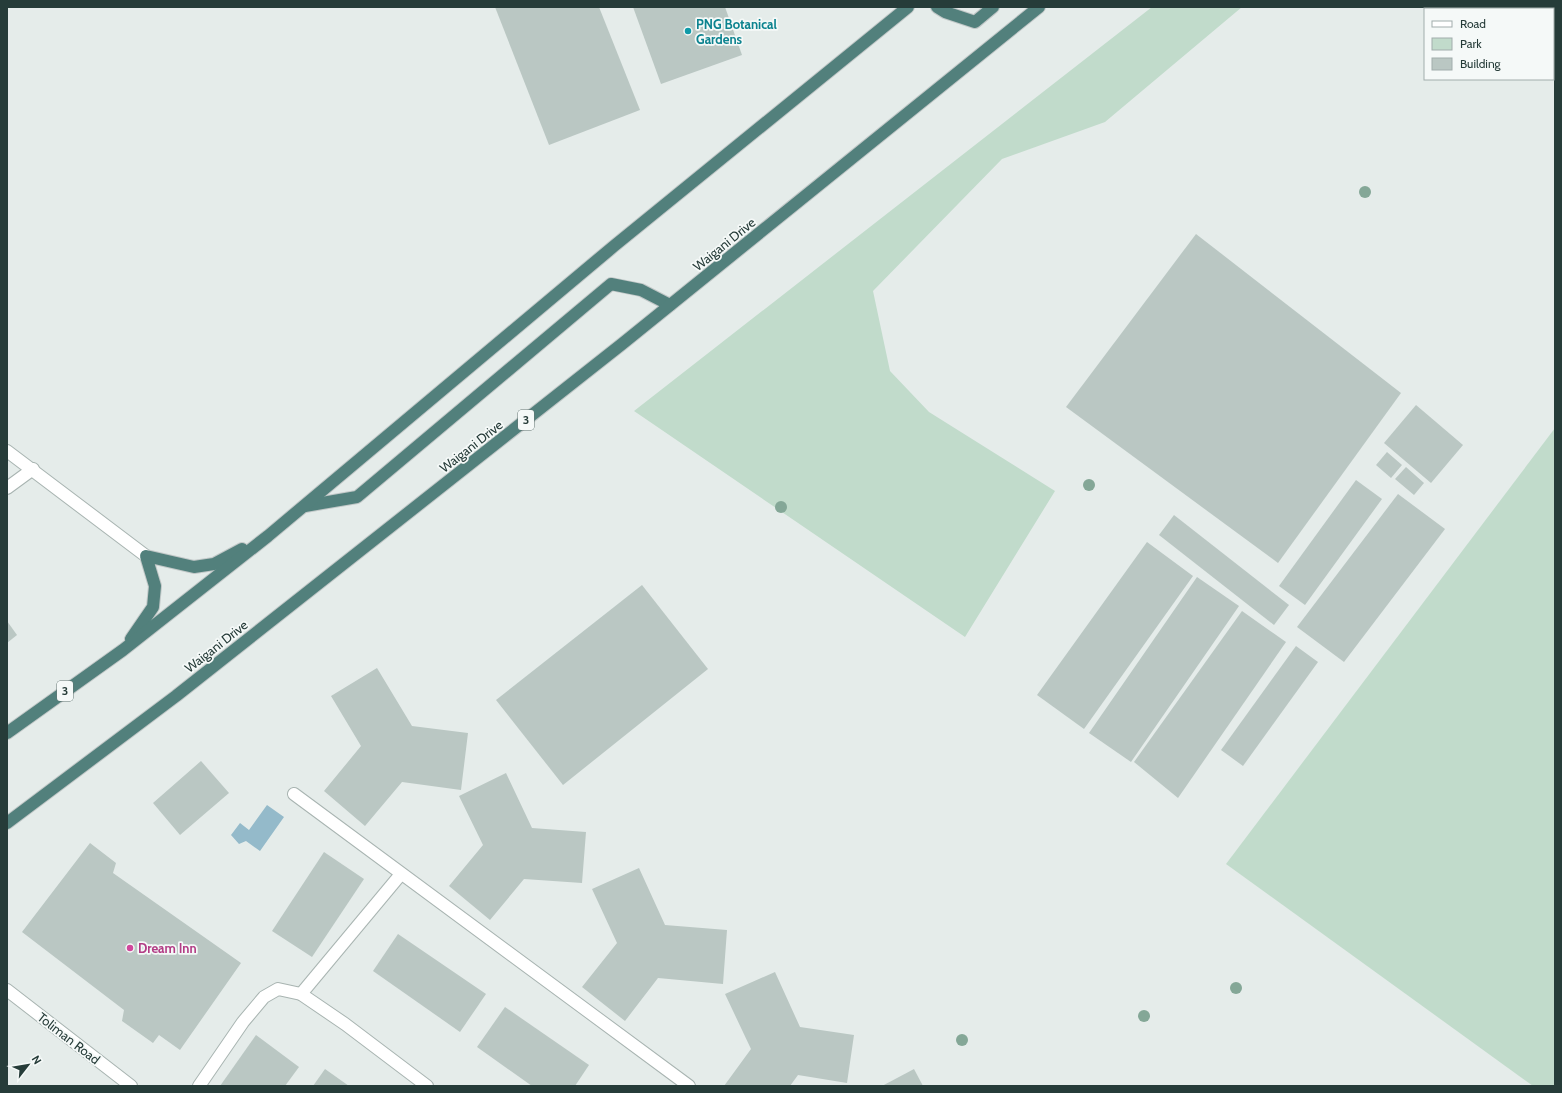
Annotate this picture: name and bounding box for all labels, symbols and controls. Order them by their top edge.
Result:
legend [1424,8,1554,80]
place label: PNG Botanical Gardens [696,16,778,47]
text: Road [1460,16,1486,31]
marker: PNG Botanical Gardens [683,26,693,36]
text: Park [1460,36,1482,51]
text: Building [1460,56,1502,71]
street label: Waigani Drive [690,214,759,274]
road number: 3 [518,410,534,430]
street label: Waigani Drive [436,416,506,476]
street label: Waigani Drive [181,616,251,676]
road number: 3 [57,681,73,701]
place label: Dream Inn [138,940,197,956]
marker: Dream Inn [125,943,135,953]
street label: Toliman Road [35,1009,103,1067]
north arrow [8,1045,48,1085]
text: N [29,1053,45,1067]

